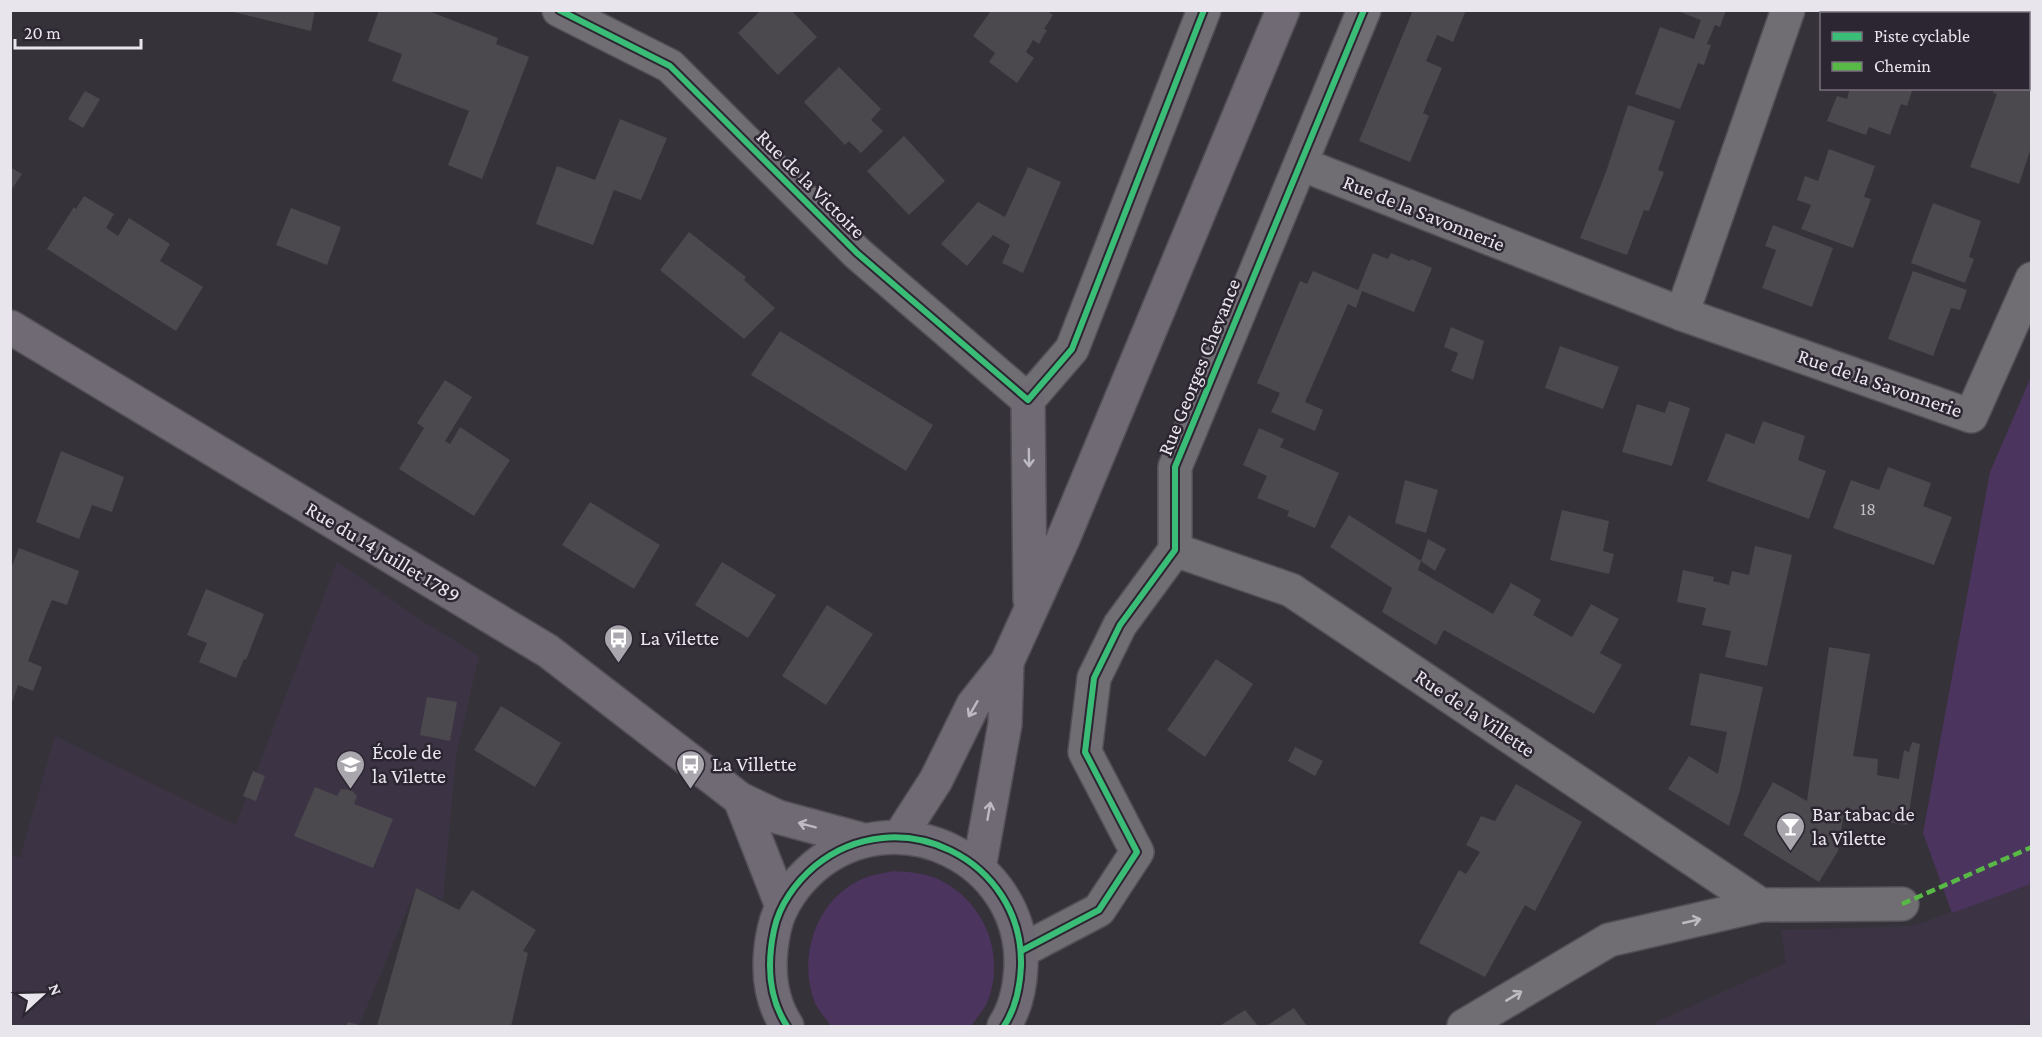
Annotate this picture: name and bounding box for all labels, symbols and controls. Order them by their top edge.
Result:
scale bar [15,12,141,50]
legend [1820,12,2030,90]
text: 20 m [24,23,61,43]
text: Piste cyclable [1874,26,1970,46]
text: Chemin [1874,56,1931,76]
street label: Rue de la Victoire [752,125,870,243]
street label: Rue de la Savonnerie [1340,170,1508,256]
street label: Rue Georges Chevance [1153,275,1245,459]
street label: Rue de la Savonnerie [1795,344,1965,422]
one-way arrow [1023,448,1035,468]
street label: Rue du 14 Juillet 1789 [301,496,465,608]
house number: 18 [1860,499,1876,519]
bus stop icon: La Vilette [603,622,635,664]
place label: La Vilette [640,626,719,650]
street label: Rue de la Villette [1410,664,1540,762]
one-way arrow [966,700,978,717]
place label: École de la Vilette [372,740,446,788]
school or university icon: École de la Vilette [335,748,367,790]
bus stop icon: La Villette [675,748,707,790]
place label: La Villette [712,752,797,776]
one-way arrow [984,801,995,821]
place label: Bar tabac de la Vilette [1812,802,1915,850]
bar icon: Bar tabac de la Vilette [1775,810,1807,852]
one-way arrow [798,819,817,830]
one-way arrow [1681,915,1701,926]
north arrow [12,965,72,1025]
text: N [46,981,65,998]
one-way arrow [1505,990,1522,1002]

